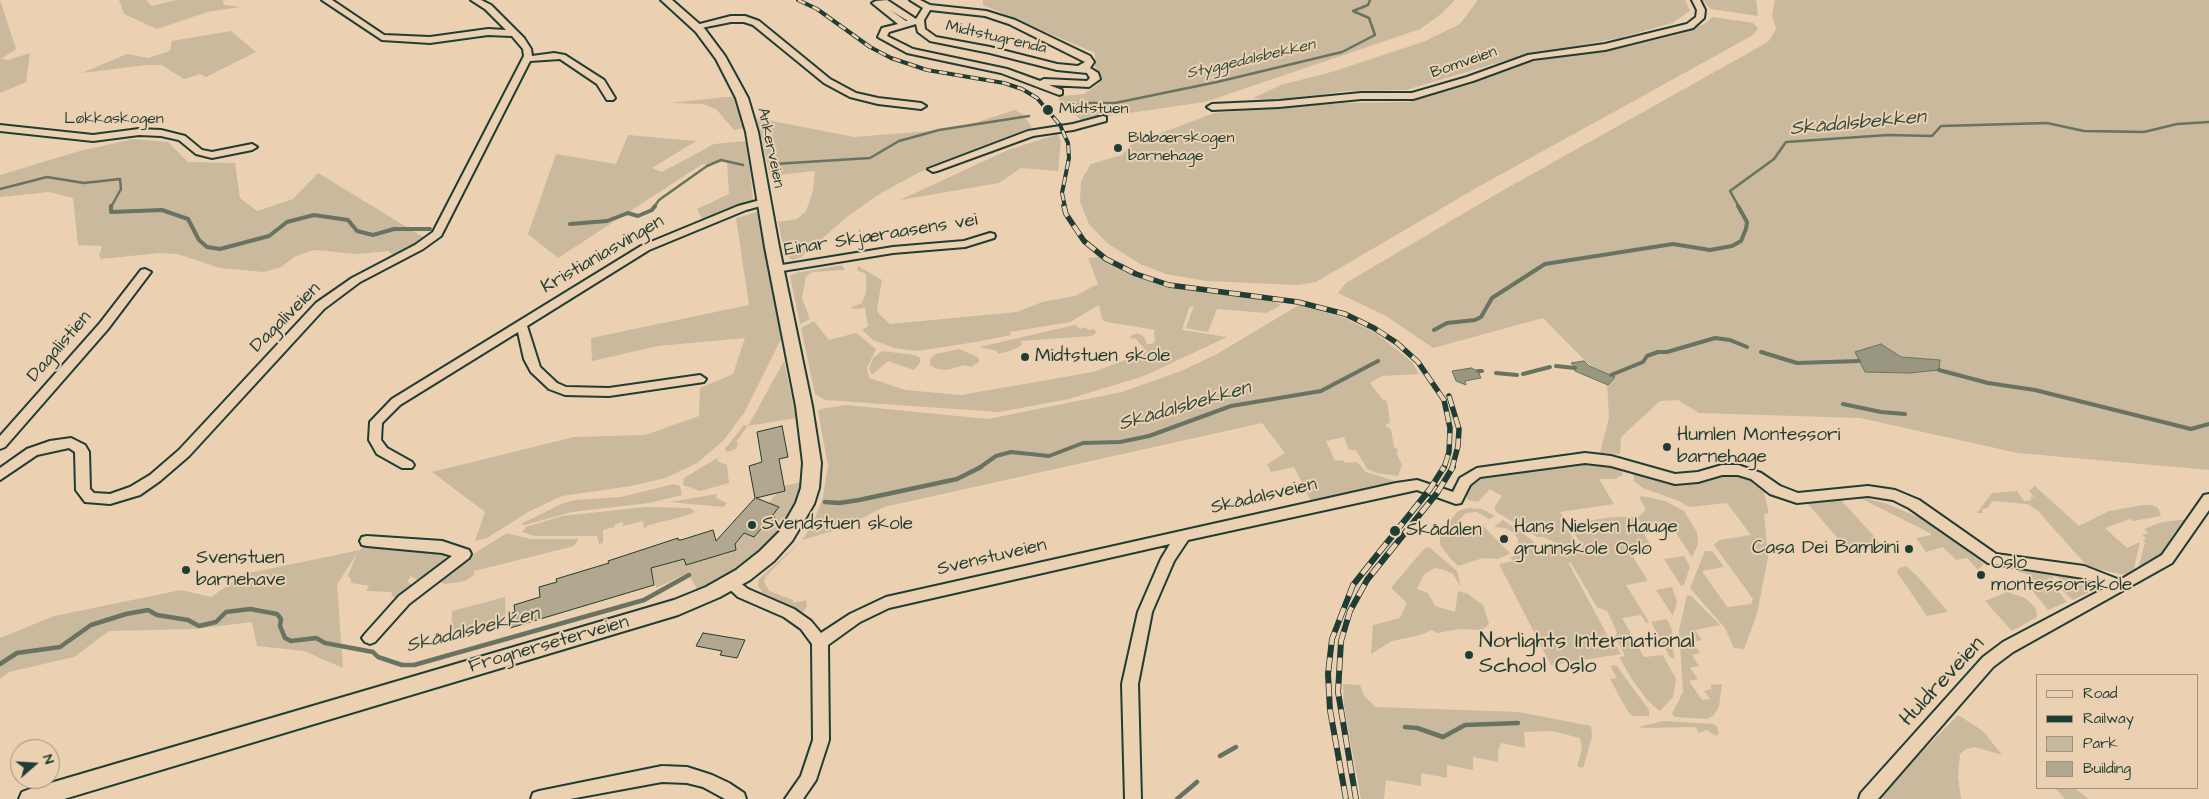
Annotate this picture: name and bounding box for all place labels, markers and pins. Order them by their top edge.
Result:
place label: Midtstuen [1059,100,1129,120]
marker: Midtstuen [1041,103,1055,117]
place label: Blåbærskogen barnehage [1128,129,1234,167]
marker: Blåbærskogen barnehage [1112,142,1124,154]
place label: Midtstuen skole [1035,346,1170,368]
marker: Midtstuen skole [1019,351,1031,363]
place label: Humlen Montessori barnehage [1677,425,1840,469]
marker: Humlen Montessori barnehage [1661,441,1673,453]
place label: Svendstuen skole [762,514,913,536]
place label: Hans Nielsen Hauge grunnskole Oslo [1514,517,1678,561]
marker: Svendstuen skole [746,519,758,531]
place label: Skådalen [1406,520,1482,542]
marker: Skådalen [1388,524,1402,538]
marker: Hans Nielsen Hauge grunnskole Oslo [1498,533,1510,545]
place label: Casa Dei Bambini [1752,538,1899,560]
marker: Casa Dei Bambini [1903,543,1915,555]
place label: Svenstuen barnehave [196,548,286,592]
place label: Oslo montessoriskole [1991,553,2132,597]
marker: Svenstuen barnehave [180,564,192,576]
marker: Oslo montessoriskole [1975,569,1987,581]
place label: Norlights International School Oslo [1479,629,1695,680]
marker: Norlights International School Oslo [1463,649,1475,661]

